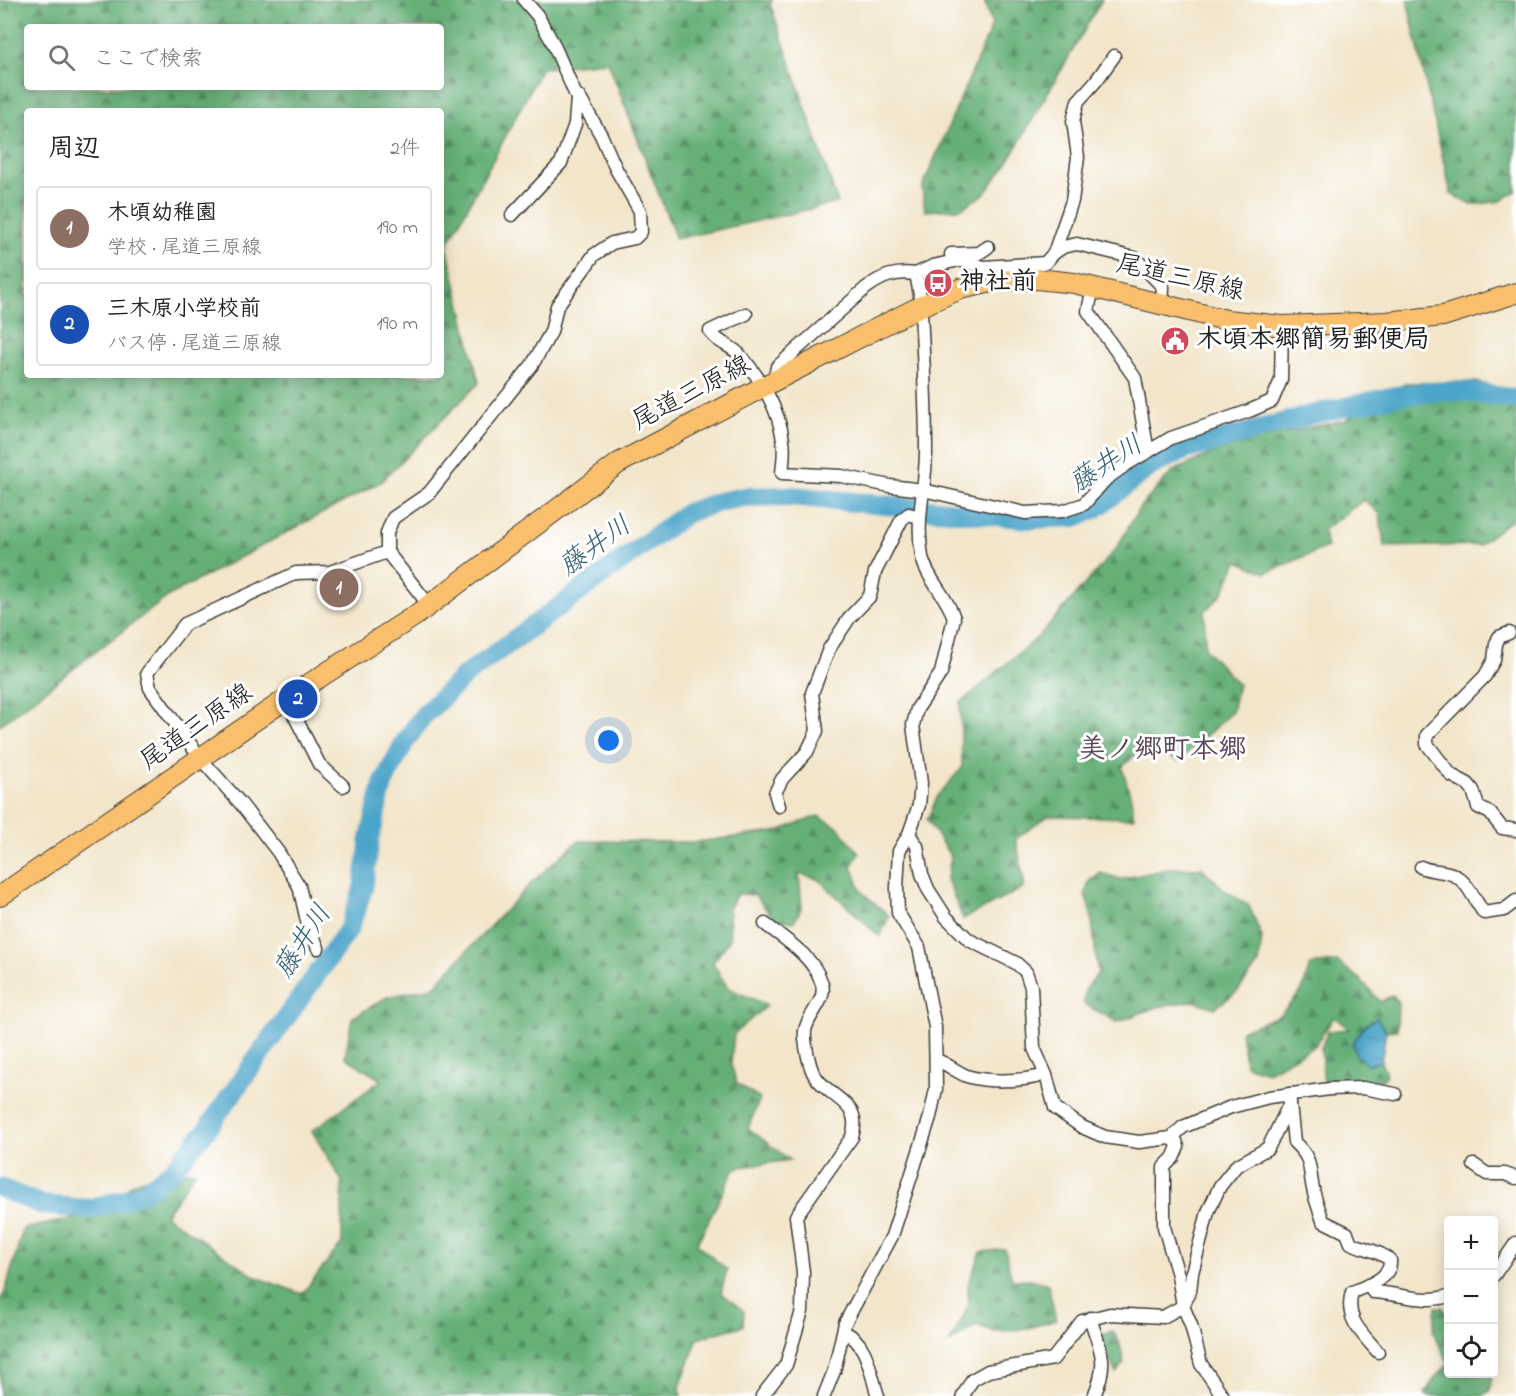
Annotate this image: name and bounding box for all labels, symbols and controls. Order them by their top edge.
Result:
search box [24,24,444,90]
icon: search [45,41,78,74]
text: ここで検索 [93,44,203,76]
text: 周辺 [48,131,100,169]
text: 2件 [390,135,420,164]
text: 木頃幼稚園 [107,198,217,230]
text: 1 [66,214,73,243]
text: 190 m [376,214,418,243]
text: 学校 · 尾道三原線 [107,234,261,263]
street label: 尾道三原線 [1112,246,1248,312]
place label: 神社前 [959,264,1037,302]
bus stop icon: 神社前 [922,267,954,299]
text: 三木原小学校前 [107,294,261,326]
text: 2 [65,310,74,339]
text: 190 m [376,310,418,339]
place label: 木頃本郷簡易郵便局 [1196,322,1430,360]
public building icon: 木頃本郷簡易郵便局 [1159,325,1191,357]
text: バス停 · 尾道三原線 [107,330,281,359]
street label: 尾道三原線 [626,347,758,441]
water label: 藤井川 [1062,427,1152,503]
water label: 藤井川 [552,507,640,587]
pin: 1 [320,566,358,610]
street label: 尾道三原線 [133,675,261,781]
pin: 2 [278,676,318,722]
your location [594,726,623,755]
district label: 美ノ郷町本郷 [1078,730,1246,771]
water label: 藤井川 [266,897,342,987]
map controls [1444,1216,1498,1378]
button: + [1444,1216,1498,1270]
button: − [1444,1270,1498,1324]
button: locate [1444,1324,1498,1378]

